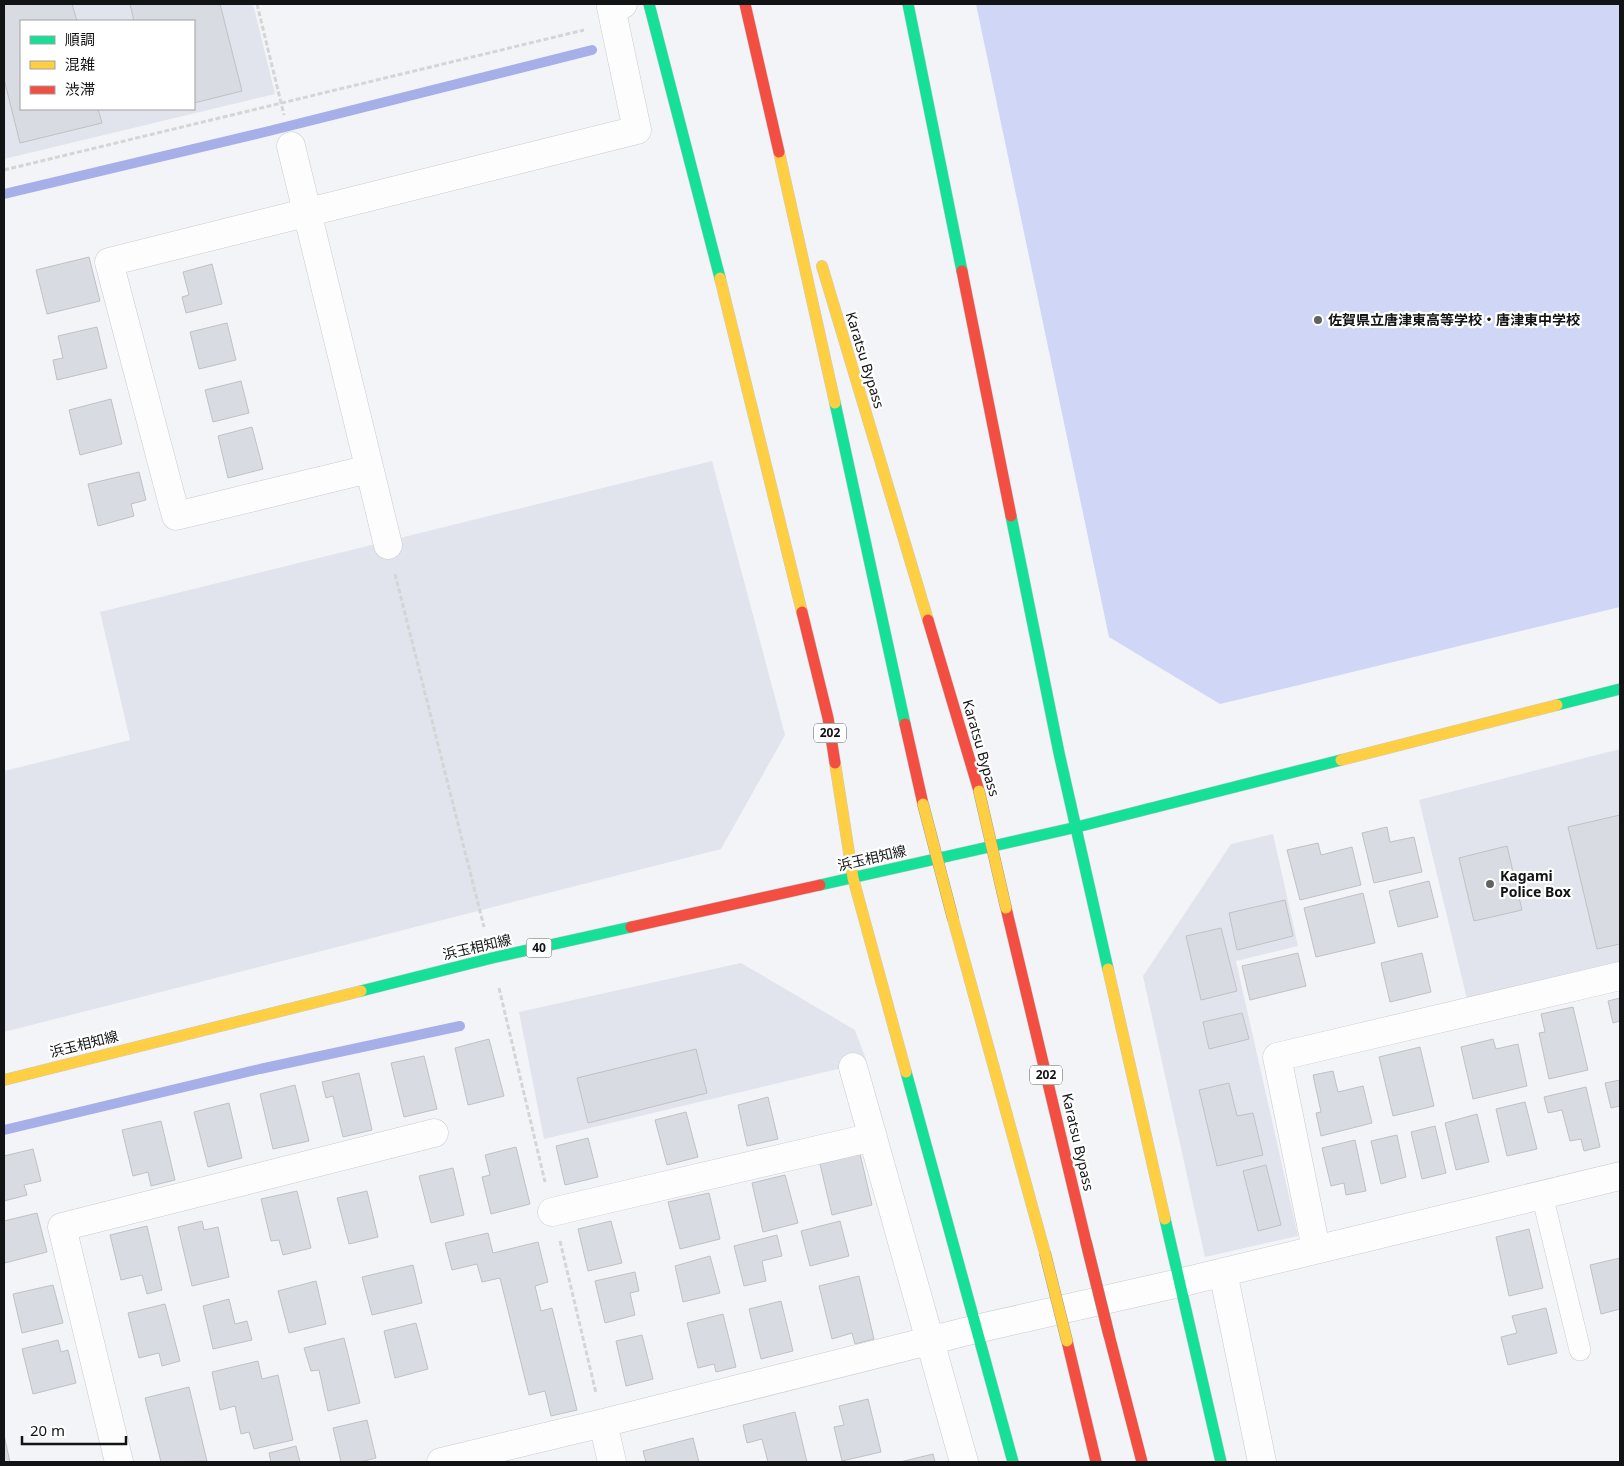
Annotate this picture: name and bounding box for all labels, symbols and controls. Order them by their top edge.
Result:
legend [20,20,195,110]
text: 順調 [65,29,95,49]
text: 混雑 [65,54,95,74]
text: 渋滞 [65,79,95,99]
street label: Karatsu Bypass [842,309,889,411]
place label: 佐賀県立唐津東高等学校・唐津東中学校 [1328,310,1580,329]
marker: 佐賀県立唐津東高等学校・唐津東中学校 [1312,314,1324,326]
street label: Karatsu Bypass [959,697,1004,799]
road number: 202 [814,724,846,742]
street label: 浜玉相知線 [836,840,908,875]
place label: Kagami Police Box [1500,866,1572,901]
marker: Kagami Police Box [1484,878,1496,890]
street label: 浜玉相知線 [441,929,513,964]
road number: 40 [526,938,552,958]
street label: 浜玉相知線 [48,1026,120,1061]
road number: 202 [1030,1066,1062,1084]
street label: Karatsu Bypass [1058,1091,1099,1193]
scale bar [22,1414,126,1446]
text: 20 m [30,1420,65,1440]

